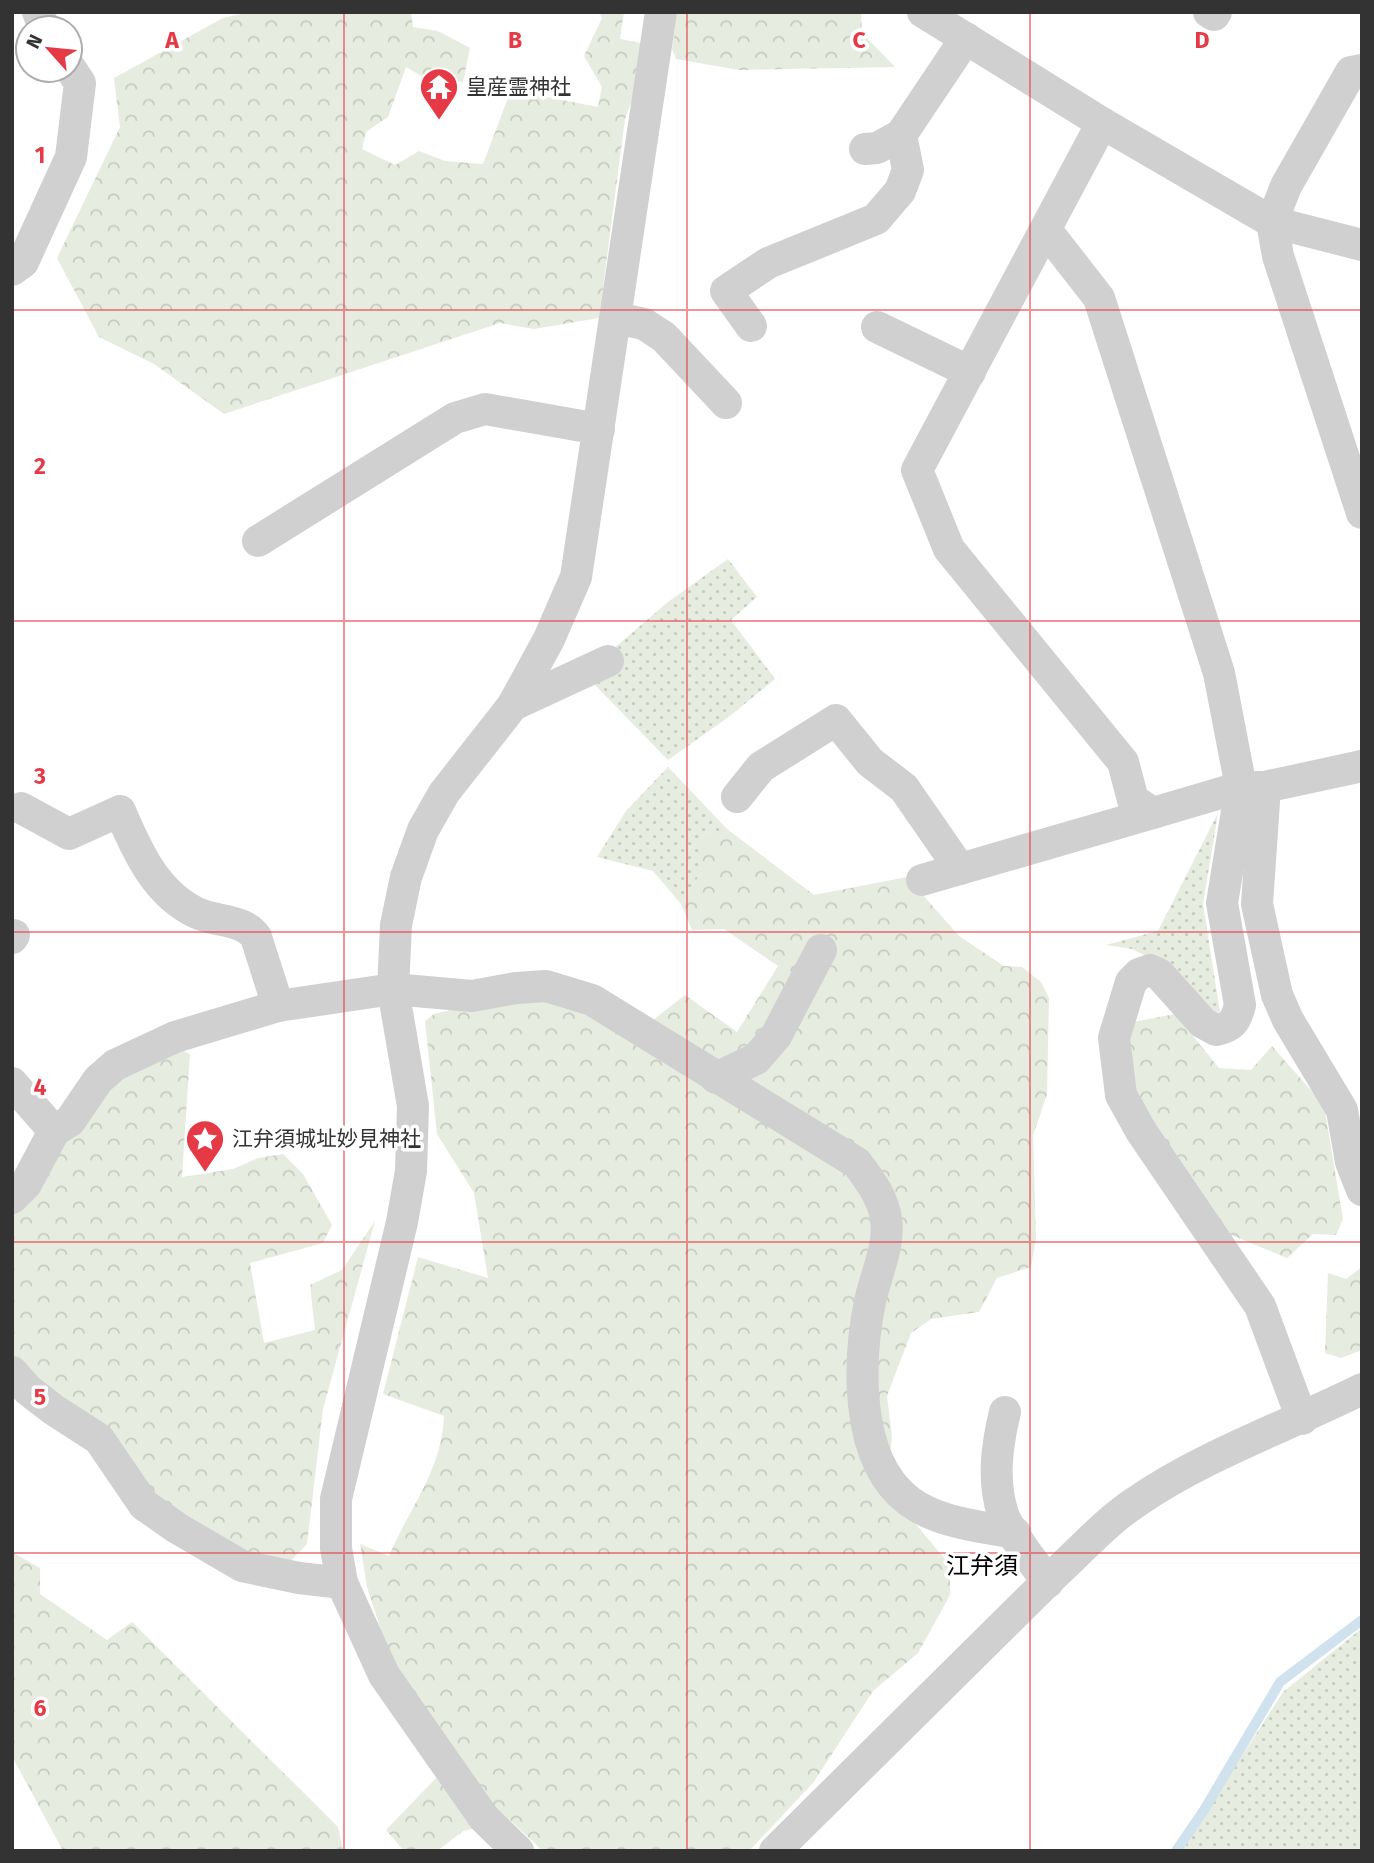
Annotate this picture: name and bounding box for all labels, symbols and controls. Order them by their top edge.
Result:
north arrow [14,14,84,84]
text: A [164,26,179,54]
text: B [508,26,522,54]
text: C [852,26,866,54]
text: D [1195,26,1210,54]
text: N [21,31,47,52]
temple icon: 皇産霊神社 [418,66,460,121]
place label: 皇産霊神社 [466,74,571,100]
text: 1 [35,141,45,169]
text: 2 [34,452,46,480]
text: 3 [33,762,46,790]
text: 4 [34,1073,47,1101]
place icon: 江弁須城址妙見神社 [184,1118,226,1173]
place label: 江弁須城址妙見神社 [232,1126,421,1152]
text: 5 [34,1383,46,1411]
district label: 江弁須 [946,1552,1018,1580]
text: 6 [34,1694,47,1722]

